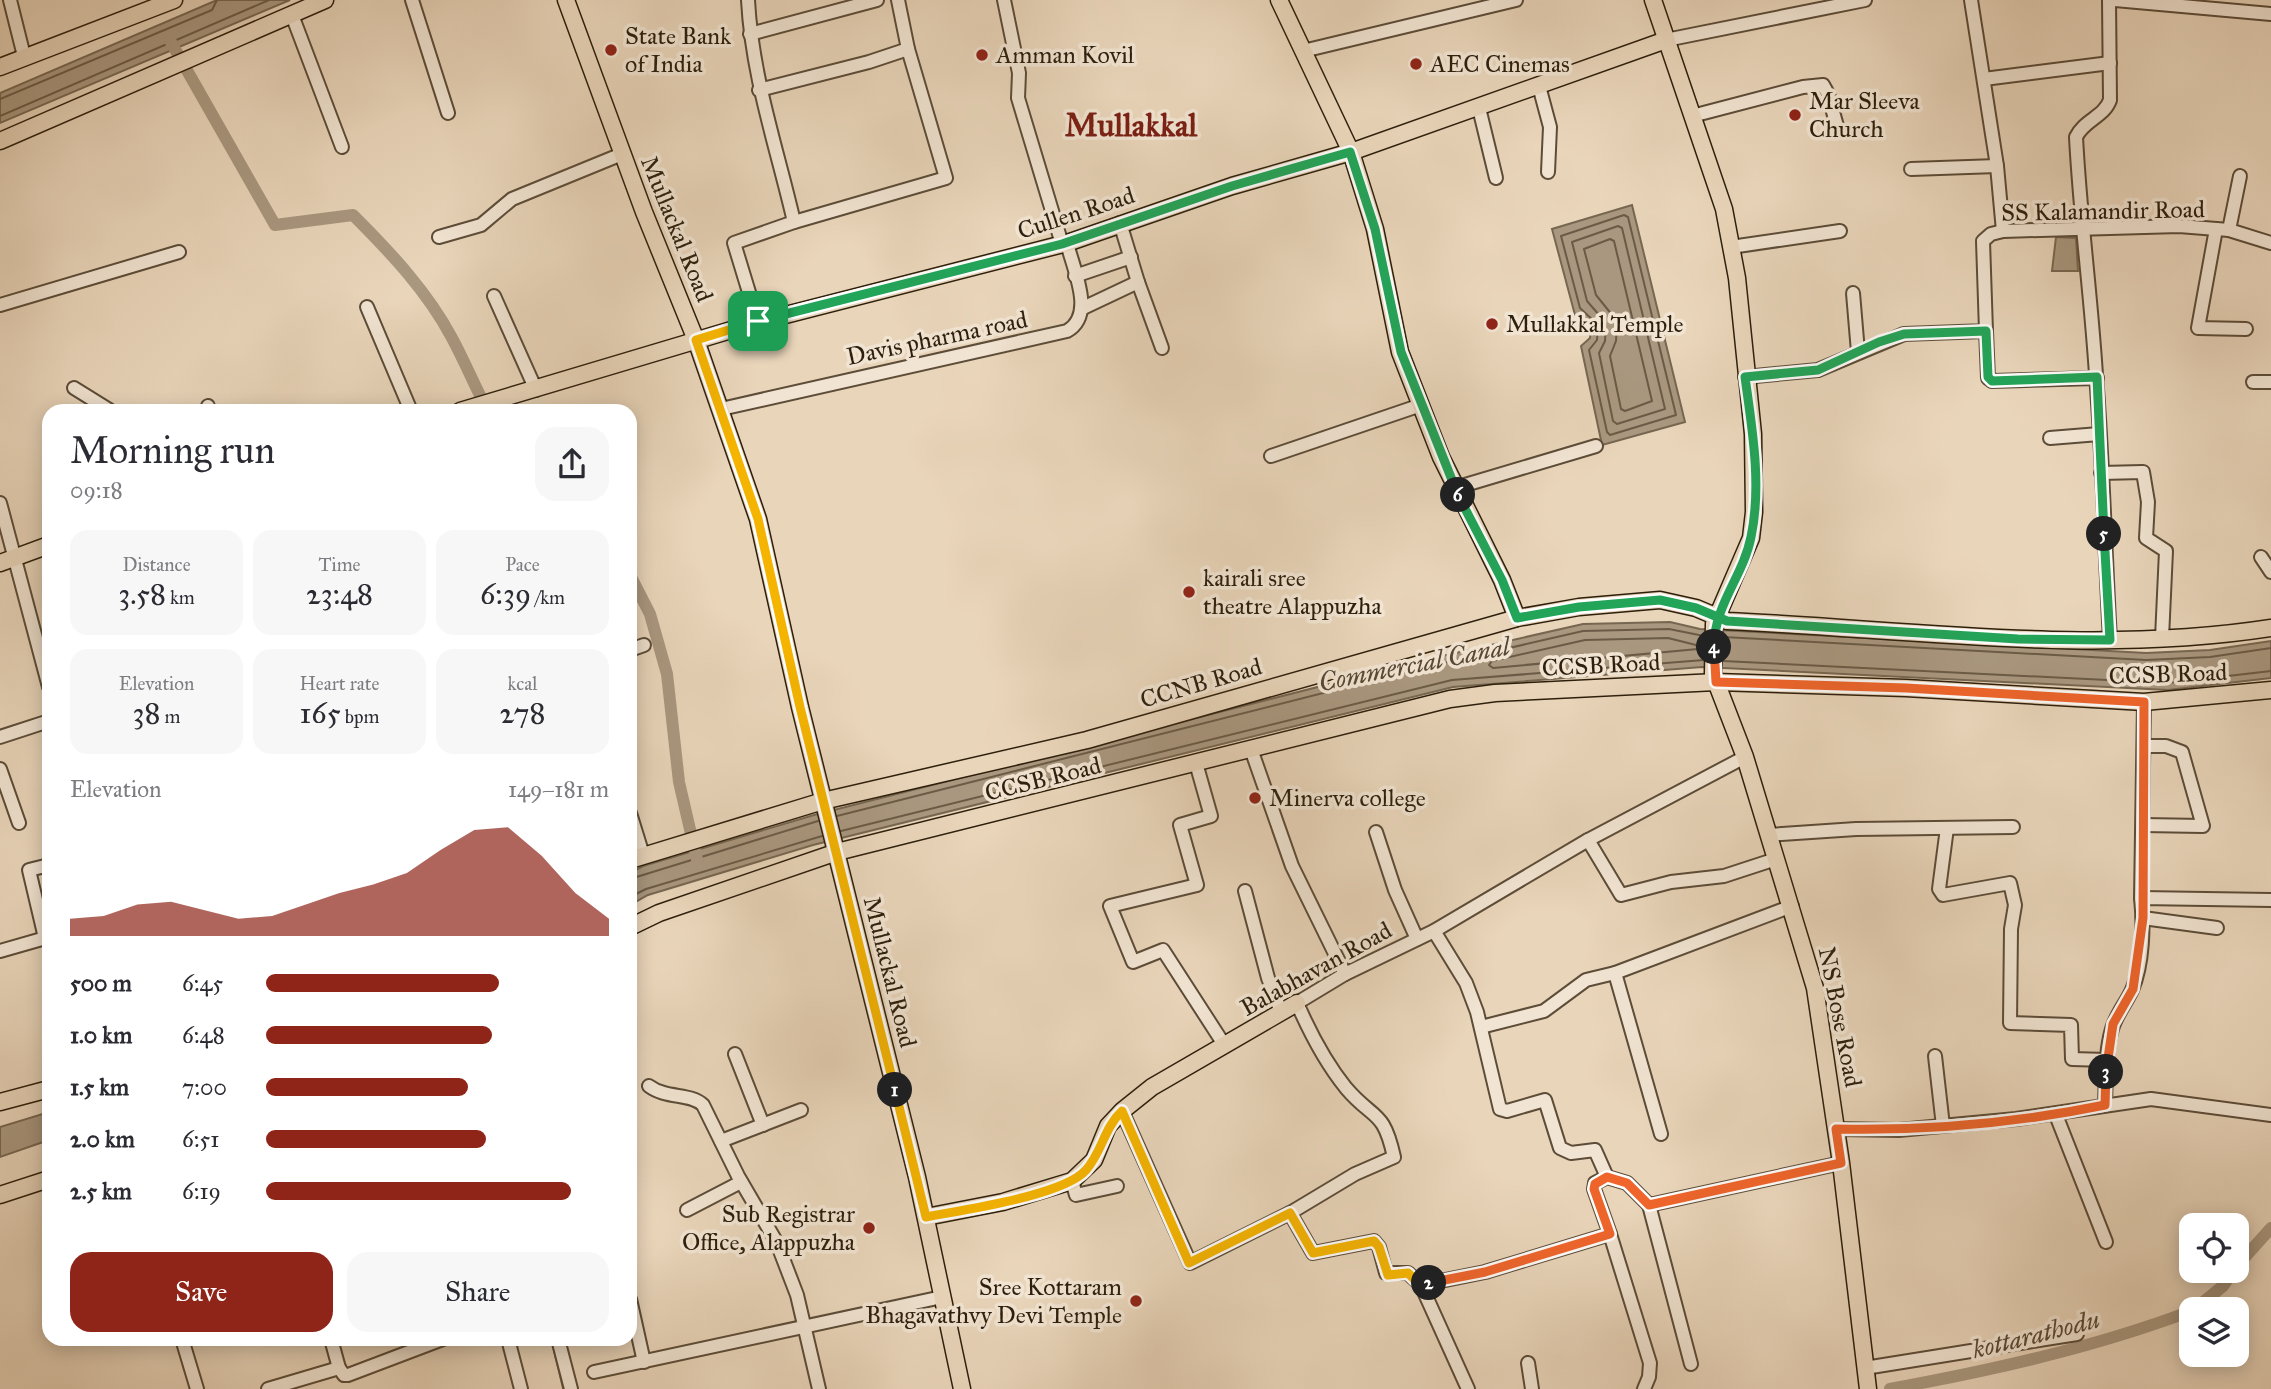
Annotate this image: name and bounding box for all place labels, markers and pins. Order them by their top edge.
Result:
place label: State Bank of India [625,21,732,79]
place label: Amman Kovil [995,40,1135,70]
marker: State Bank of India [603,42,619,58]
marker: Amman Kovil [974,47,990,63]
place label: AEC Cinemas [1429,49,1570,79]
marker: AEC Cinemas [1408,56,1424,72]
place label: Mar Sleeva Church [1809,86,1921,144]
marker: Mar Sleeva Church [1787,107,1803,123]
pin [728,291,788,351]
place label: Mullakkal Temple [1506,309,1683,339]
marker: Mullakkal Temple [1484,316,1500,332]
pin: 6 [1440,477,1476,512]
pin: 5 [2086,516,2122,552]
place label: kairali sree theatre Alappuzha [1203,563,1382,621]
marker: kairali sree theatre Alappuzha [1181,584,1197,600]
pin: 4 [1696,630,1732,664]
place label: Minerva college [1269,783,1426,813]
marker: Minerva college [1247,790,1263,806]
pin: 3 [2088,1054,2124,1090]
pin: 1 [878,1072,912,1108]
place label: Sub Registrar Office, Alappuzha [682,1199,856,1257]
marker: Sub Registrar Office, Alappuzha [861,1220,877,1236]
pin: 2 [1412,1266,1446,1300]
place label: Sree Kottaram Bhagavathvy Devi Temple [865,1272,1122,1330]
marker: Sree Kottaram Bhagavathvy Devi Temple [1128,1293,1144,1309]

